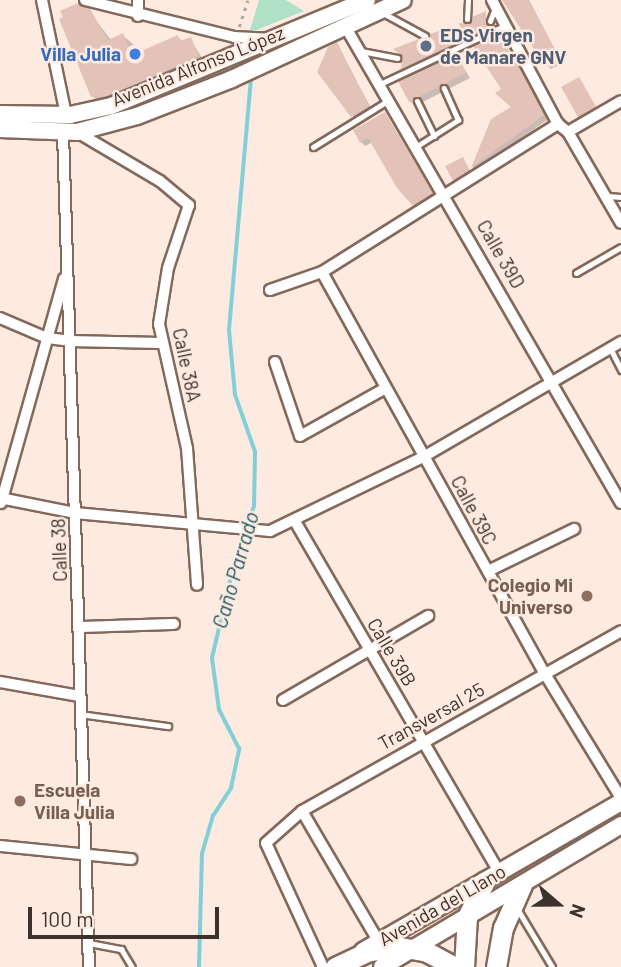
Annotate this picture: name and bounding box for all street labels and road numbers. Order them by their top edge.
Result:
street label: Avenida Alfonso López [108,21,288,111]
street label: Calle 39D [472,216,530,292]
street label: Calle 38A [168,326,206,404]
street label: Calle 39C [446,472,502,548]
street label: Calle 38 [46,518,72,582]
street label: Calle 39B [363,614,421,690]
street label: Transversal 25 [374,677,488,755]
street label: Avenida del Llano [374,859,510,951]

